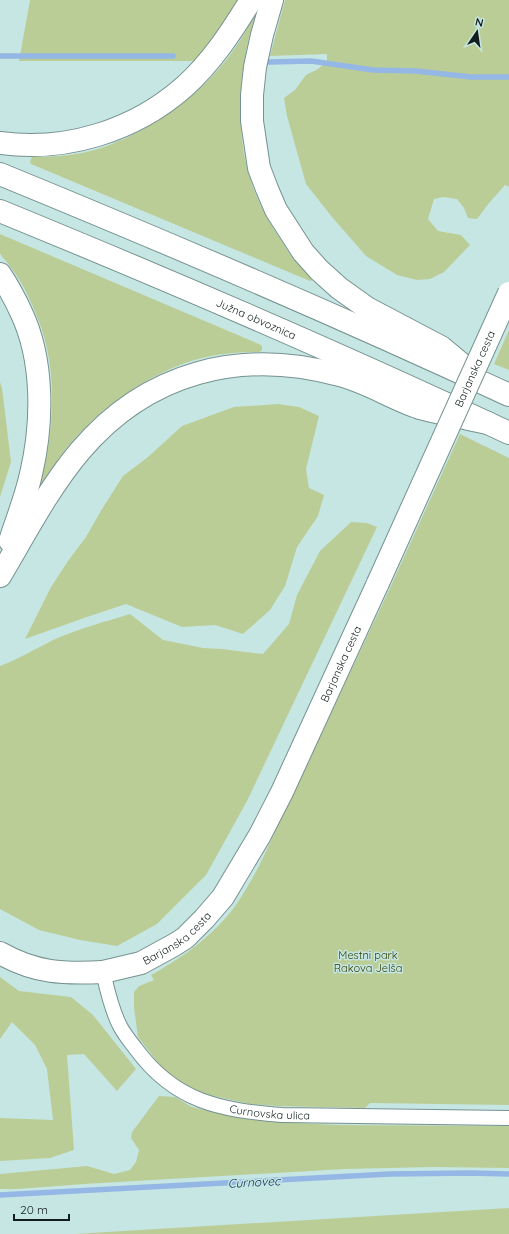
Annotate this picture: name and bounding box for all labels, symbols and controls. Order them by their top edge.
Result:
north arrow [457,12,497,52]
text: N [474,15,485,30]
street label: Južna obvoznica [214,295,298,342]
street label: Barjanska cesta [451,329,498,409]
street label: Barjanska cesta [317,624,364,704]
street label: Barjanska cesta [140,909,214,968]
park label: Mestni park Rakova Jelša [334,948,402,975]
street label: Curnovska ulica [228,1102,310,1122]
water label: Curnovec [227,1173,282,1191]
scale bar [14,1196,69,1222]
text: 20 m [20,1202,48,1217]

